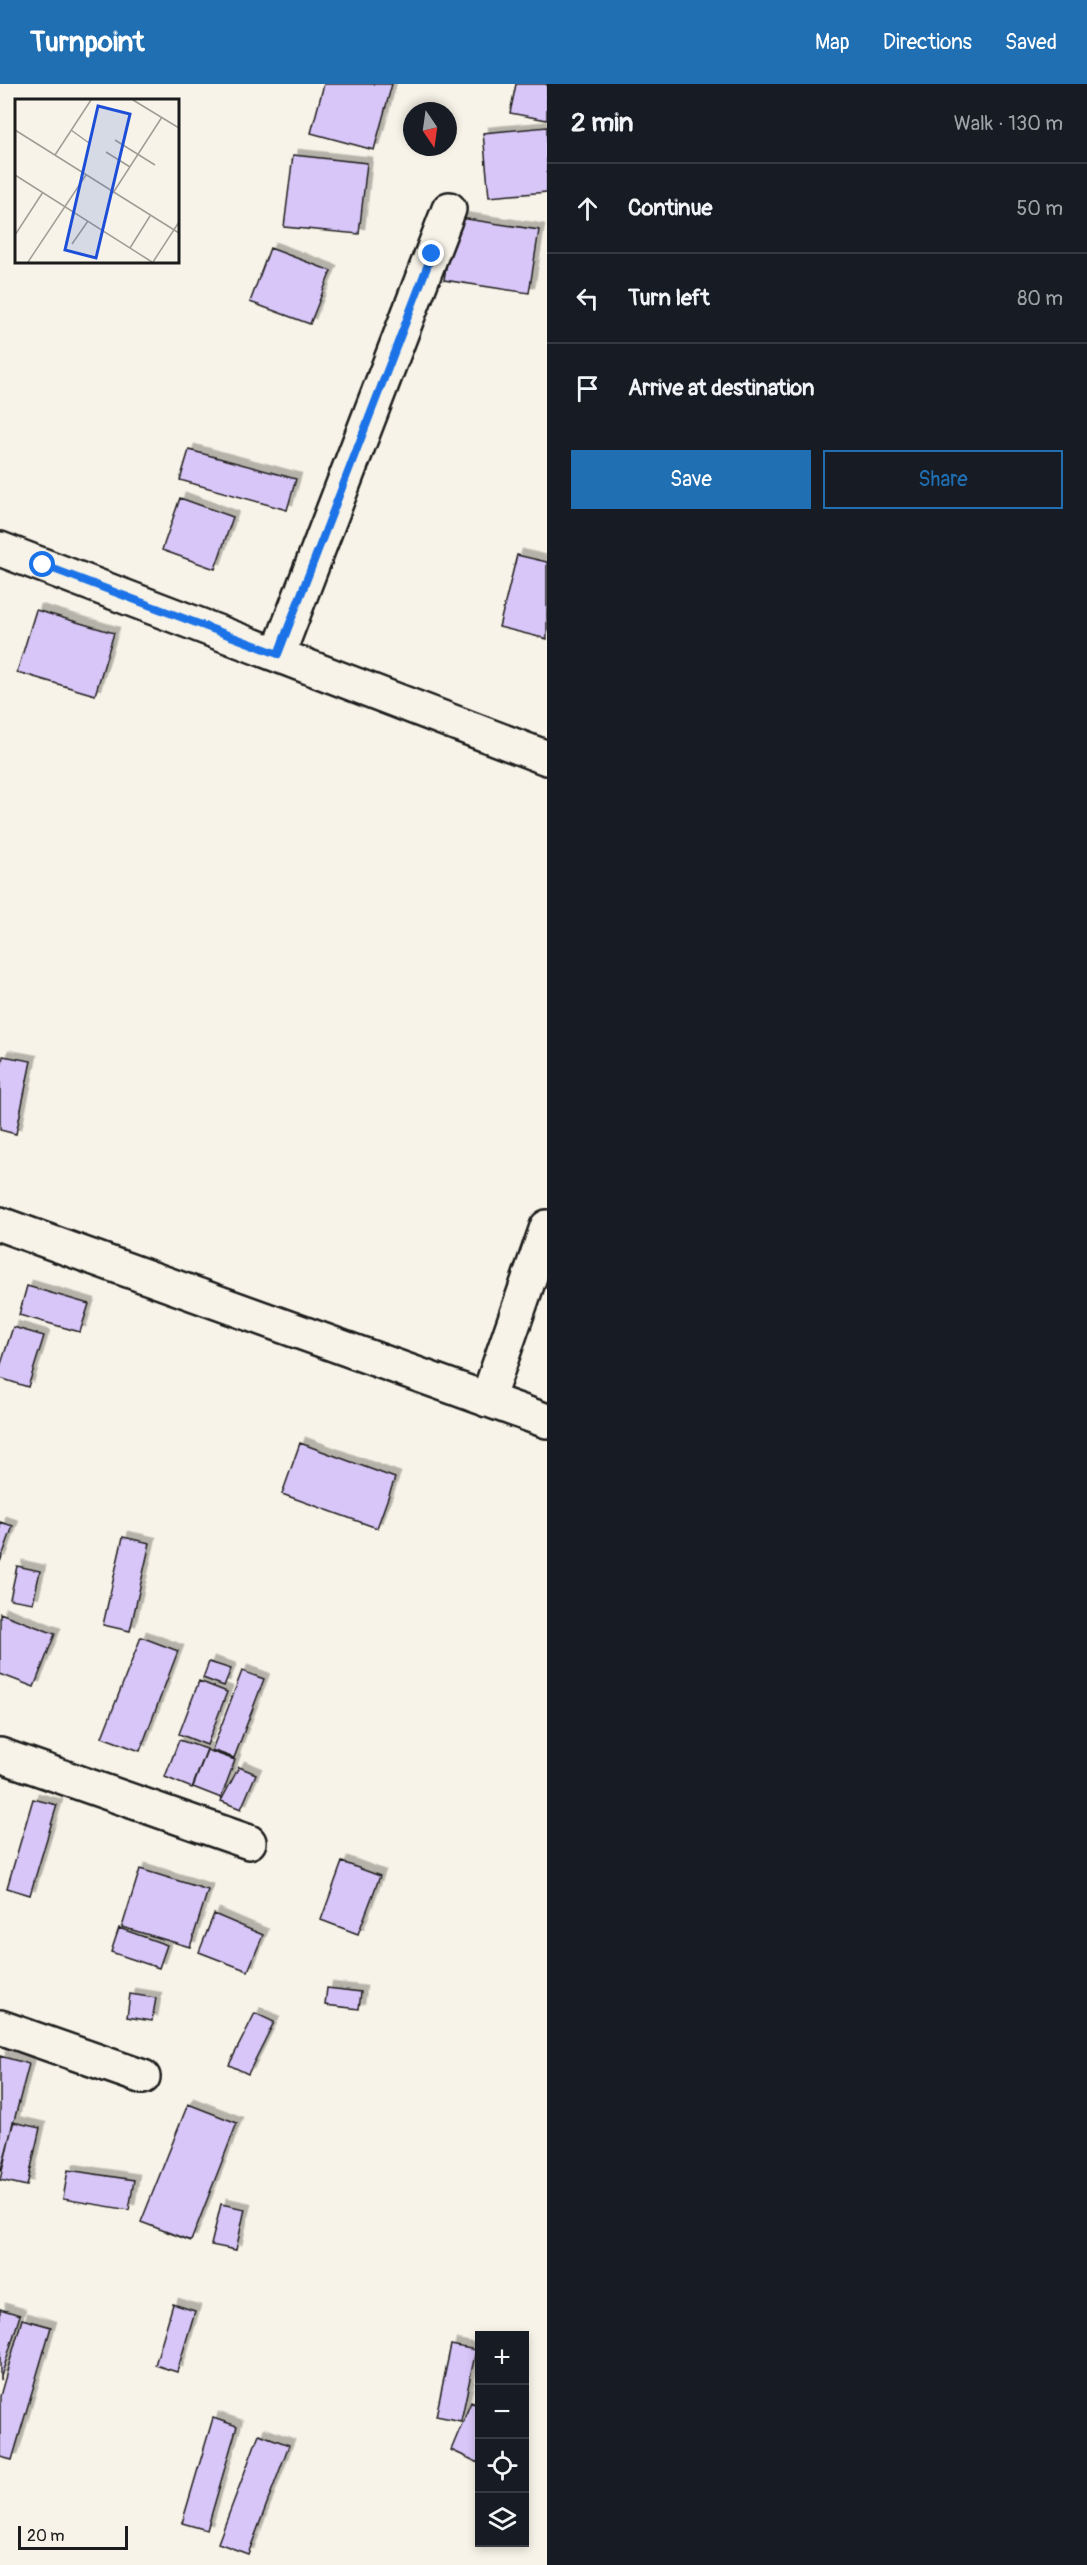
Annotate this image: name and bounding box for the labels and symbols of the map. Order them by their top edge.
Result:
inset map [15,99,178,262]
north arrow [403,102,457,156]
route end [418,240,444,266]
route start [29,551,55,577]
scale bar [18,2523,128,2550]

